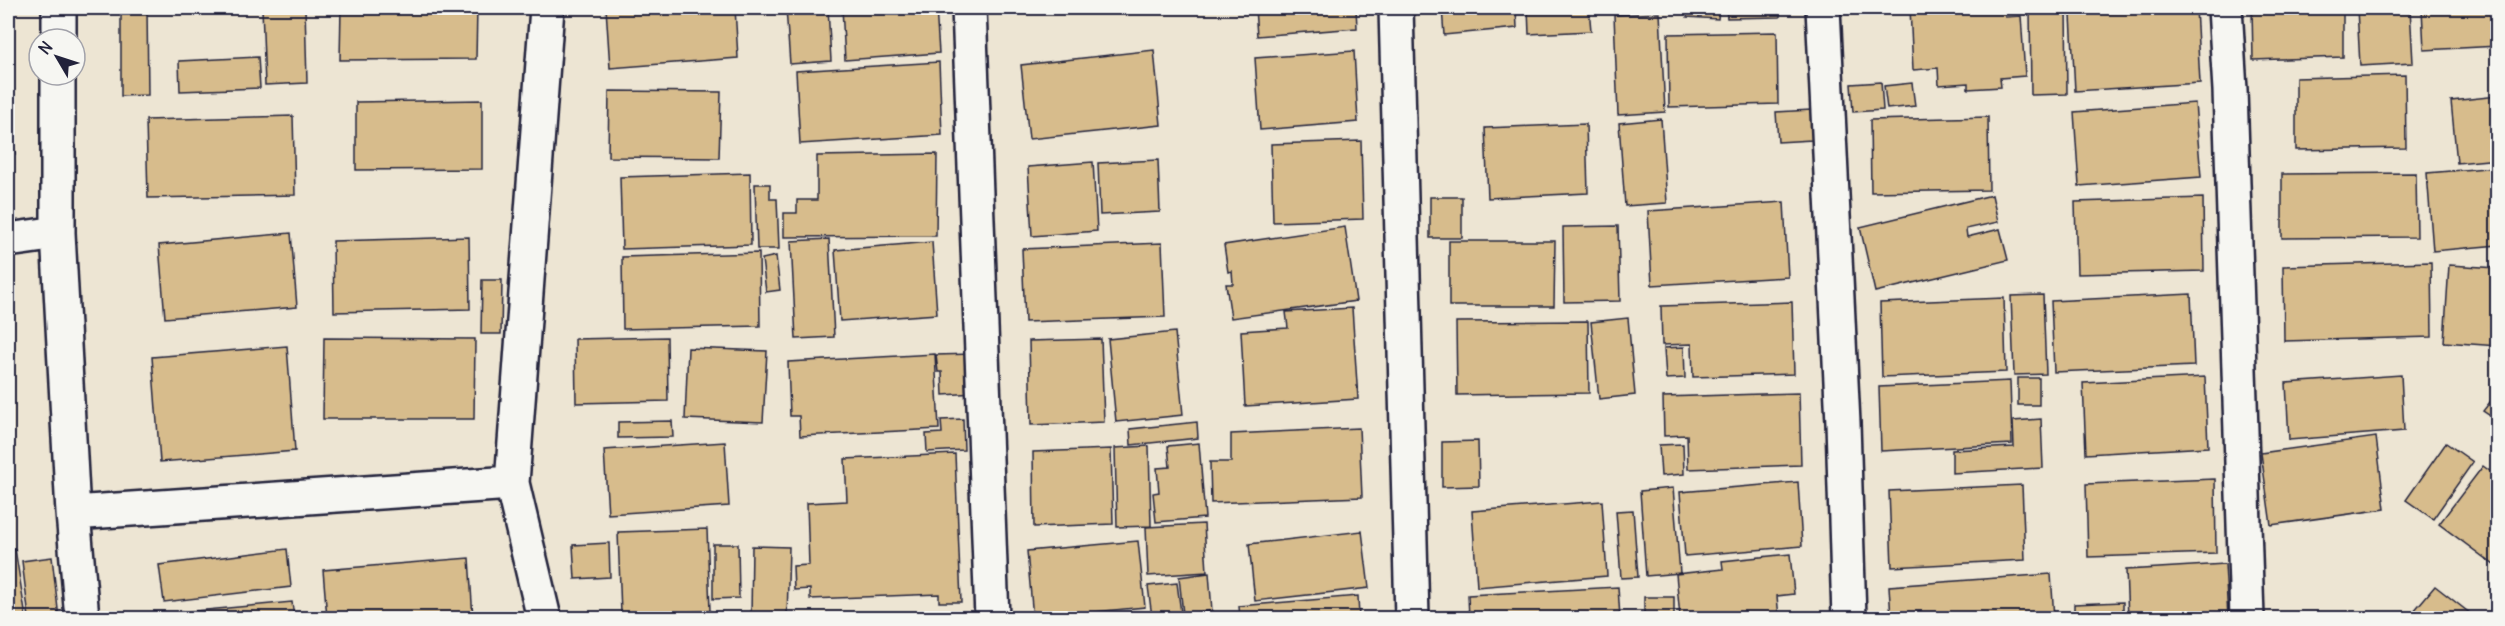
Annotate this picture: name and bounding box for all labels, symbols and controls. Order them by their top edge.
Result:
north arrow [27,27,87,87]
text: N [34,37,57,58]

